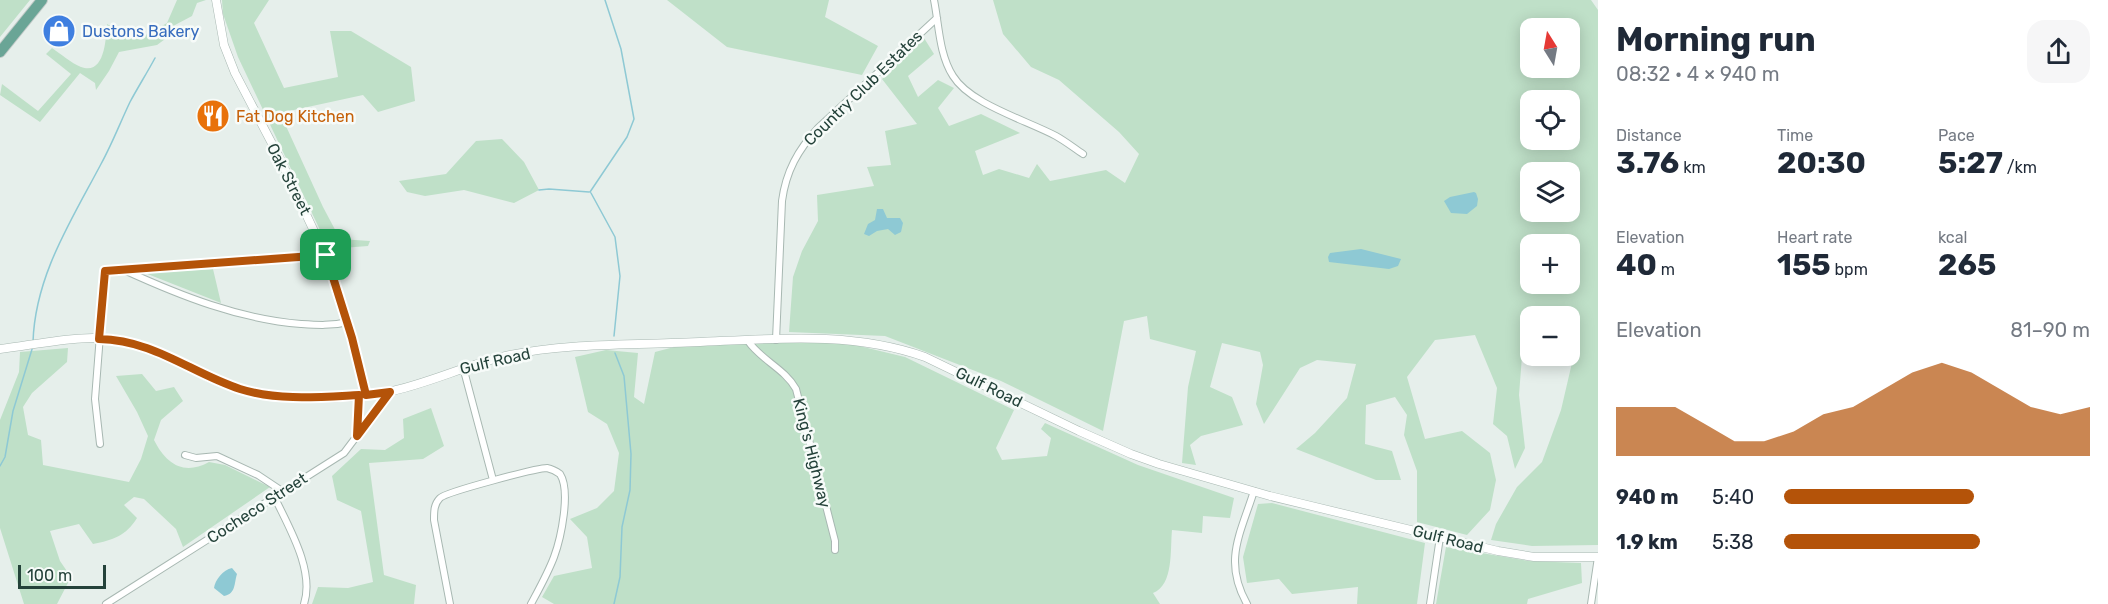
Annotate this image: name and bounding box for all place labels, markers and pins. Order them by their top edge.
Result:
shop icon: Dustons Bakery [41,13,77,49]
place label: Dustons Bakery [82,22,199,41]
restaurant icon: Fat Dog Kitchen [195,98,231,134]
place label: Fat Dog Kitchen [236,107,354,126]
pin [300,229,351,280]

